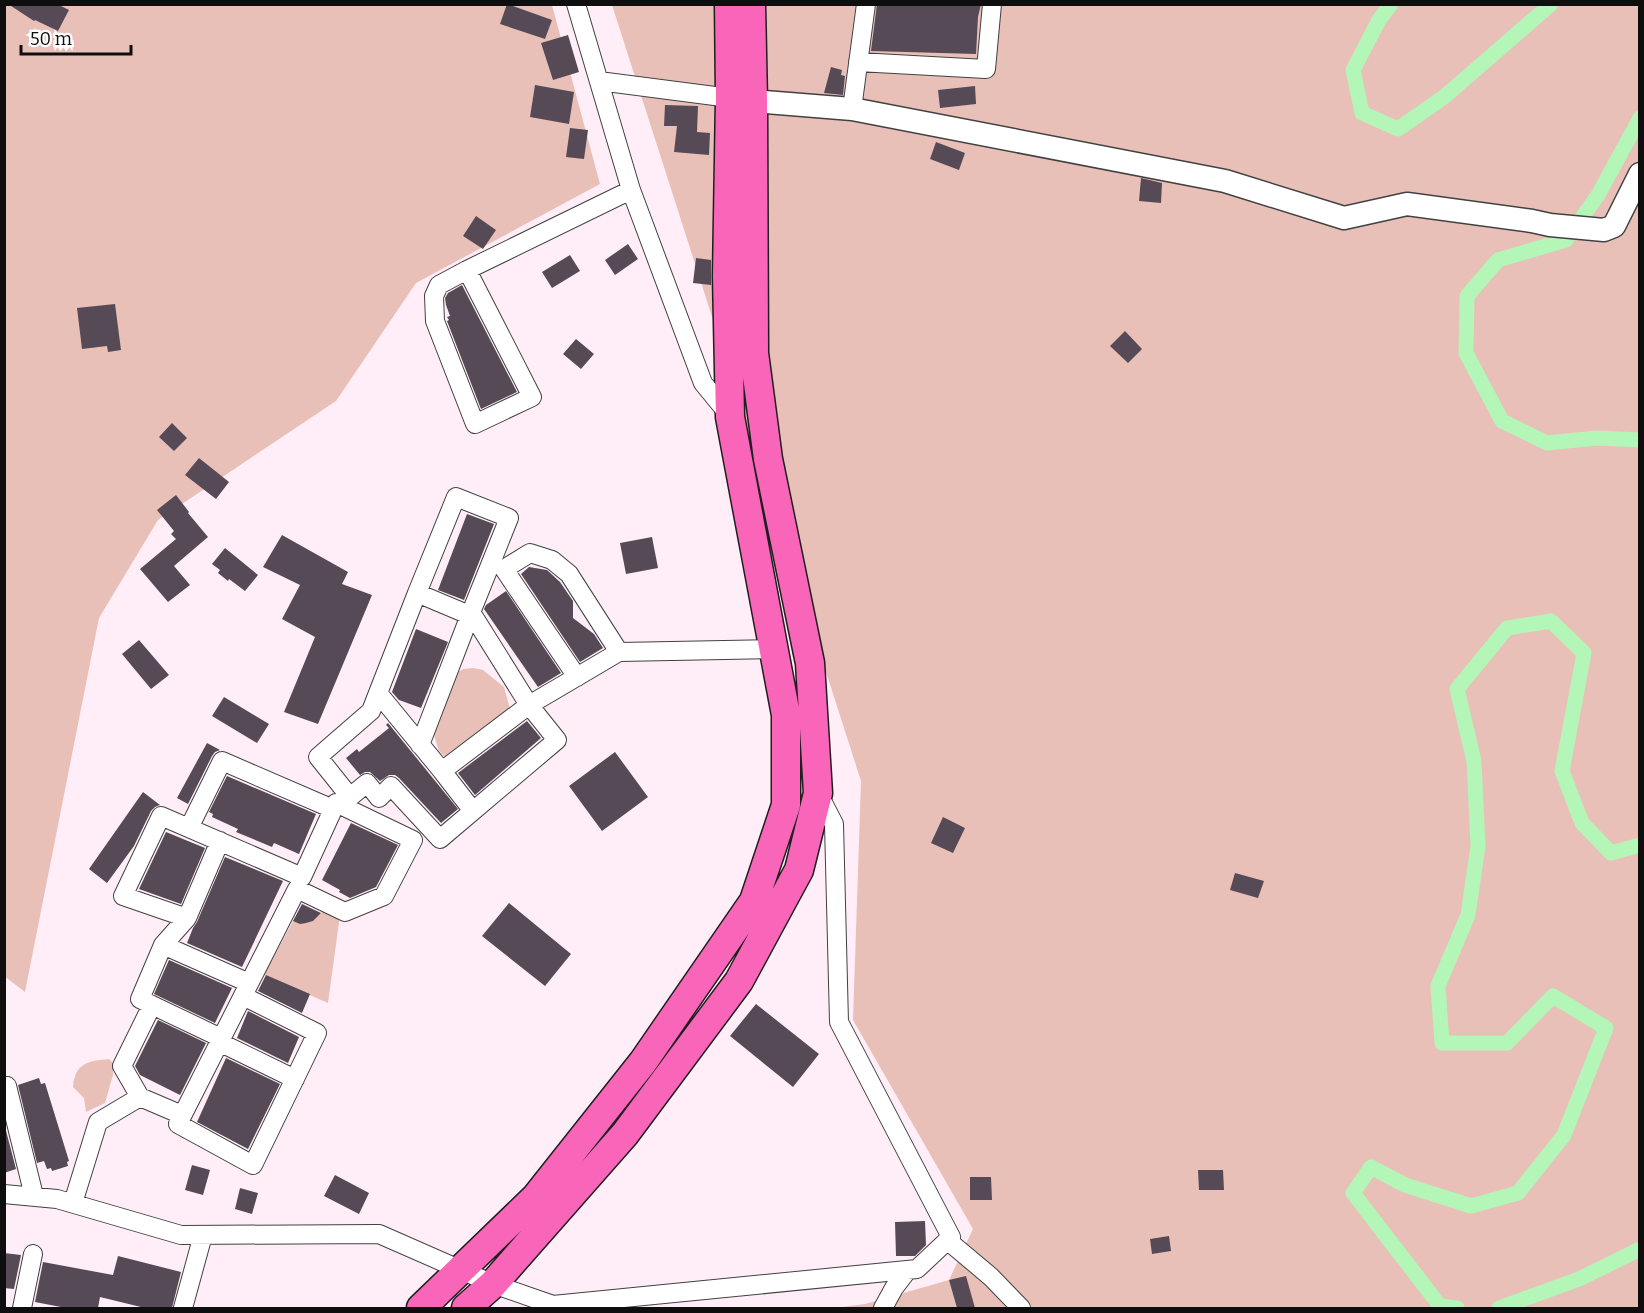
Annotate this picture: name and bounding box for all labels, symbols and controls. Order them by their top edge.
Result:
scale bar [21,18,130,56]
text: 50 m [30,28,72,50]

